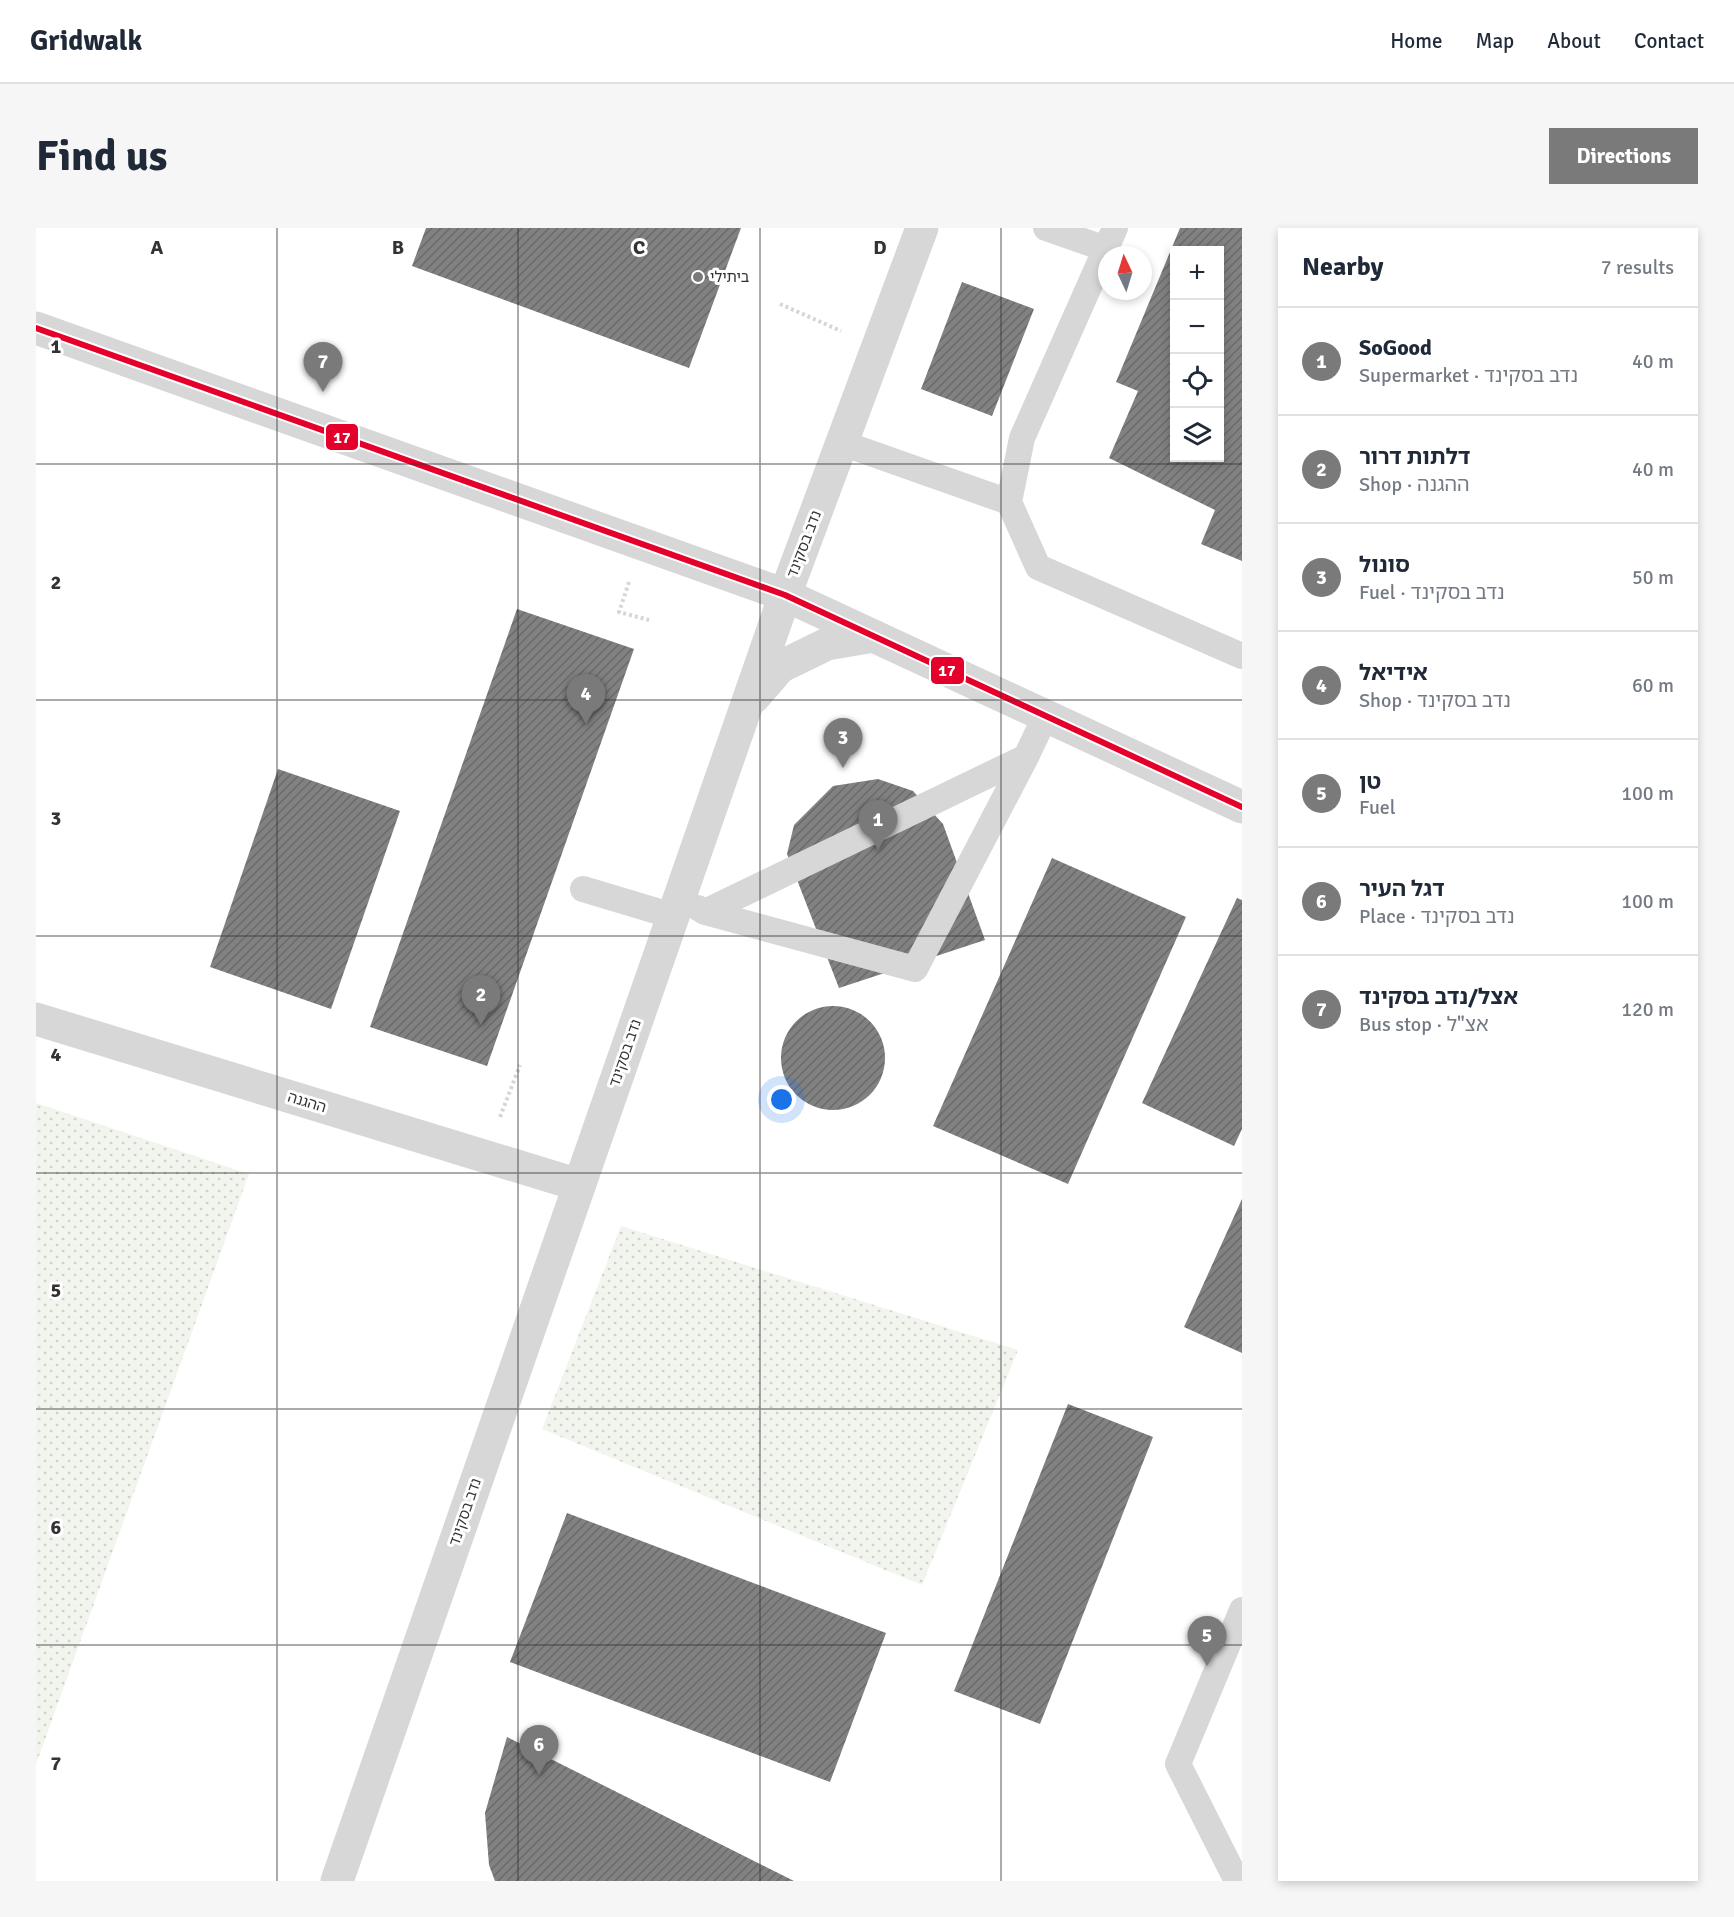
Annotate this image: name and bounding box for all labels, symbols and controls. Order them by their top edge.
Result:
text: Gridwalk [30,24,142,58]
text: Home [1390,28,1443,54]
text: Map [1476,28,1514,54]
text: About [1547,28,1601,54]
text: Contact [1634,28,1704,54]
button: Directions [1549,128,1698,184]
text: Find us [36,131,167,182]
text: A [151,235,164,260]
text: B [392,235,404,260]
text: C [633,235,645,260]
text: D [873,235,887,260]
north arrow [1098,246,1152,300]
map controls [1170,246,1224,462]
button: + [1170,246,1224,300]
text: Nearby [1302,251,1383,283]
text: 7 results [1601,255,1674,280]
place label: ביתילי [710,268,750,286]
marker: ביתילי [691,270,705,284]
button: − [1170,300,1224,354]
text: 1 [51,334,62,359]
text: SoGood [1359,334,1432,361]
pin: 7 [304,342,342,392]
text: 1 [1316,349,1327,374]
text: 40 m [1632,349,1674,374]
button: locate [1170,354,1224,408]
text: Supermarket · נדב בסקינד [1359,363,1578,388]
button: layers [1170,408,1224,462]
line badge: 17 [325,423,359,451]
text: 17 [333,428,351,448]
text: דלתות דרור [1359,443,1470,470]
text: 2 [1316,457,1327,482]
text: 40 m [1632,457,1674,482]
text: Shop · ההגנה [1359,472,1470,497]
street label: נדב בסקינד [783,508,825,580]
text: סונול [1359,551,1410,578]
text: 3 [1316,565,1327,590]
text: 50 m [1632,565,1674,590]
text: 2 [51,570,61,595]
text: Fuel · נדב בסקינד [1359,580,1505,605]
line badge: 17 [930,656,965,685]
text: אידיאל [1359,659,1428,686]
text: 17 [938,661,956,681]
text: 4 [1316,673,1327,698]
text: 60 m [1632,673,1674,698]
pin: 4 [566,674,606,724]
text: Shop · נדב בסקינד [1359,688,1511,713]
pin: 3 [824,718,862,768]
text: טן [1359,768,1381,795]
text: 5 [1316,781,1327,806]
text: 100 m [1621,781,1674,806]
text: Fuel [1359,795,1396,820]
pin: 1 [858,800,898,850]
text: 3 [51,806,61,831]
text: דגל העיר [1359,875,1445,902]
text: 6 [1316,889,1327,914]
text: 100 m [1621,889,1674,914]
text: Place · נדב בסקינד [1359,904,1515,929]
pin: 2 [462,976,500,1025]
text: אצל/נדב בסקינד [1359,983,1518,1010]
text: 7 [1316,997,1327,1022]
text: 120 m [1621,997,1674,1022]
text: Bus stop · אצ"ל [1359,1012,1489,1037]
street label: נדב בסקינד [605,1017,645,1089]
text: 4 [51,1042,62,1067]
your location [767,1085,796,1114]
street label: ההגנה [285,1088,329,1116]
text: 5 [51,1278,61,1303]
street label: נדב בסקינד [445,1476,485,1548]
text: 6 [51,1515,62,1540]
pin: 5 [1188,1616,1226,1666]
pin: 6 [520,1726,558,1775]
text: 7 [51,1751,62,1776]

